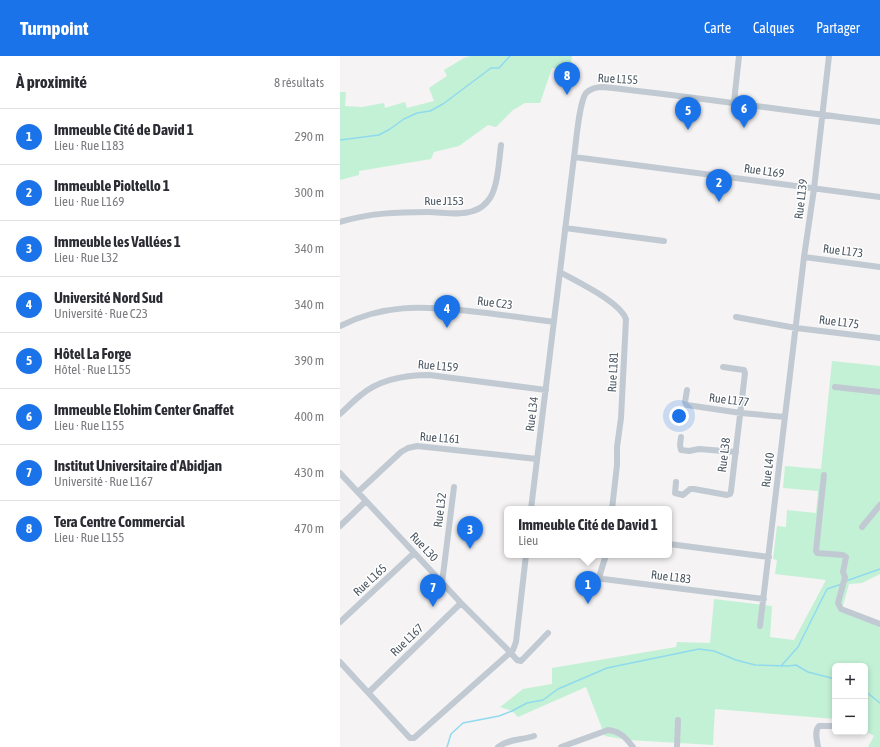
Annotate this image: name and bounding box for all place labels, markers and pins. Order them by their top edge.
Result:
pin: 8 [554,62,580,95]
pin: 6 [731,95,757,128]
pin: 5 [675,97,701,130]
pin: 2 [706,169,732,202]
pin: 4 [434,295,460,328]
pin: 3 [457,516,483,549]
pin: 1 [575,571,601,604]
pin: 7 [420,574,446,607]

